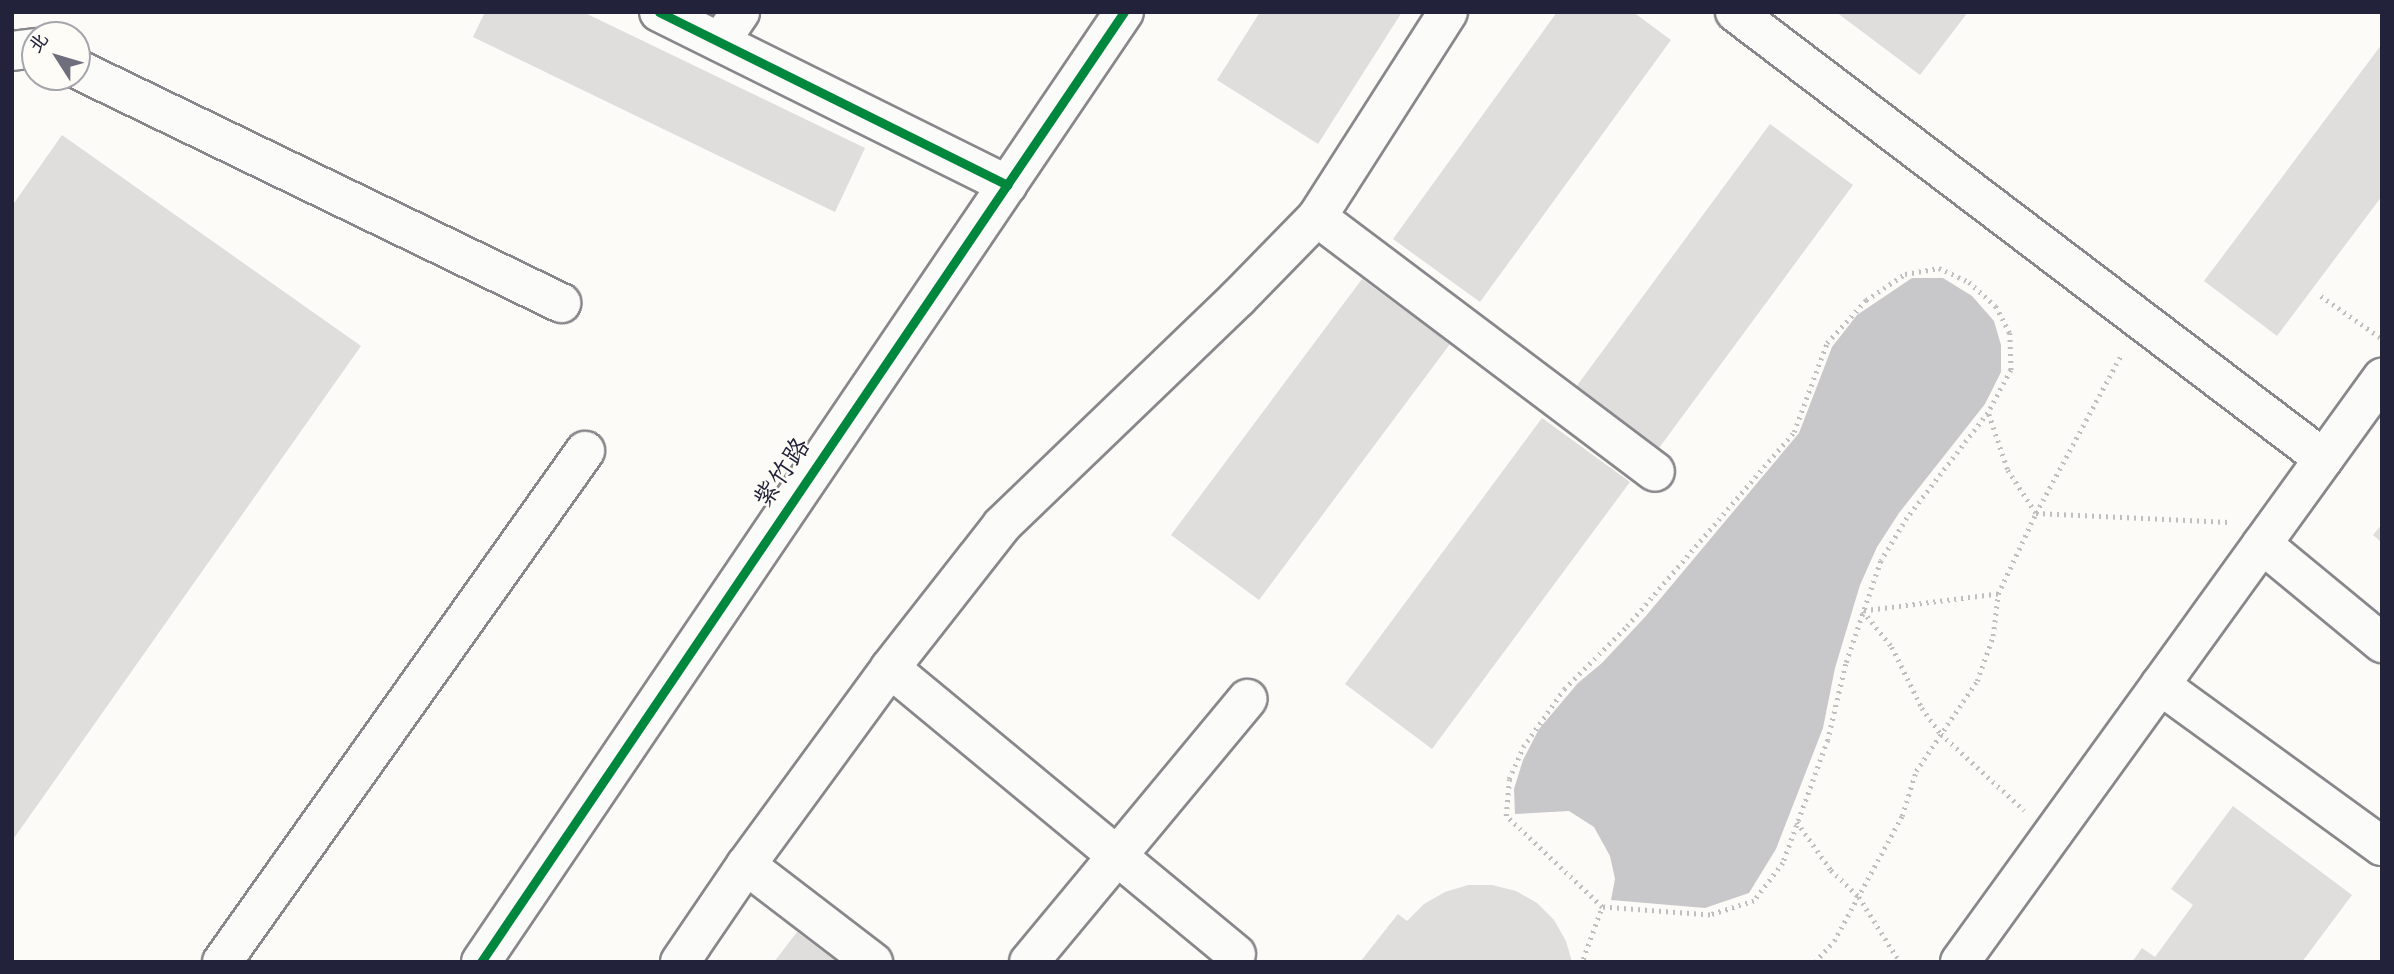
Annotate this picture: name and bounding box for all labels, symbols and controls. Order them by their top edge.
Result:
north arrow [21,21,91,91]
text: 北 [26,30,55,59]
street label: 紫竹路 [750,434,820,516]

